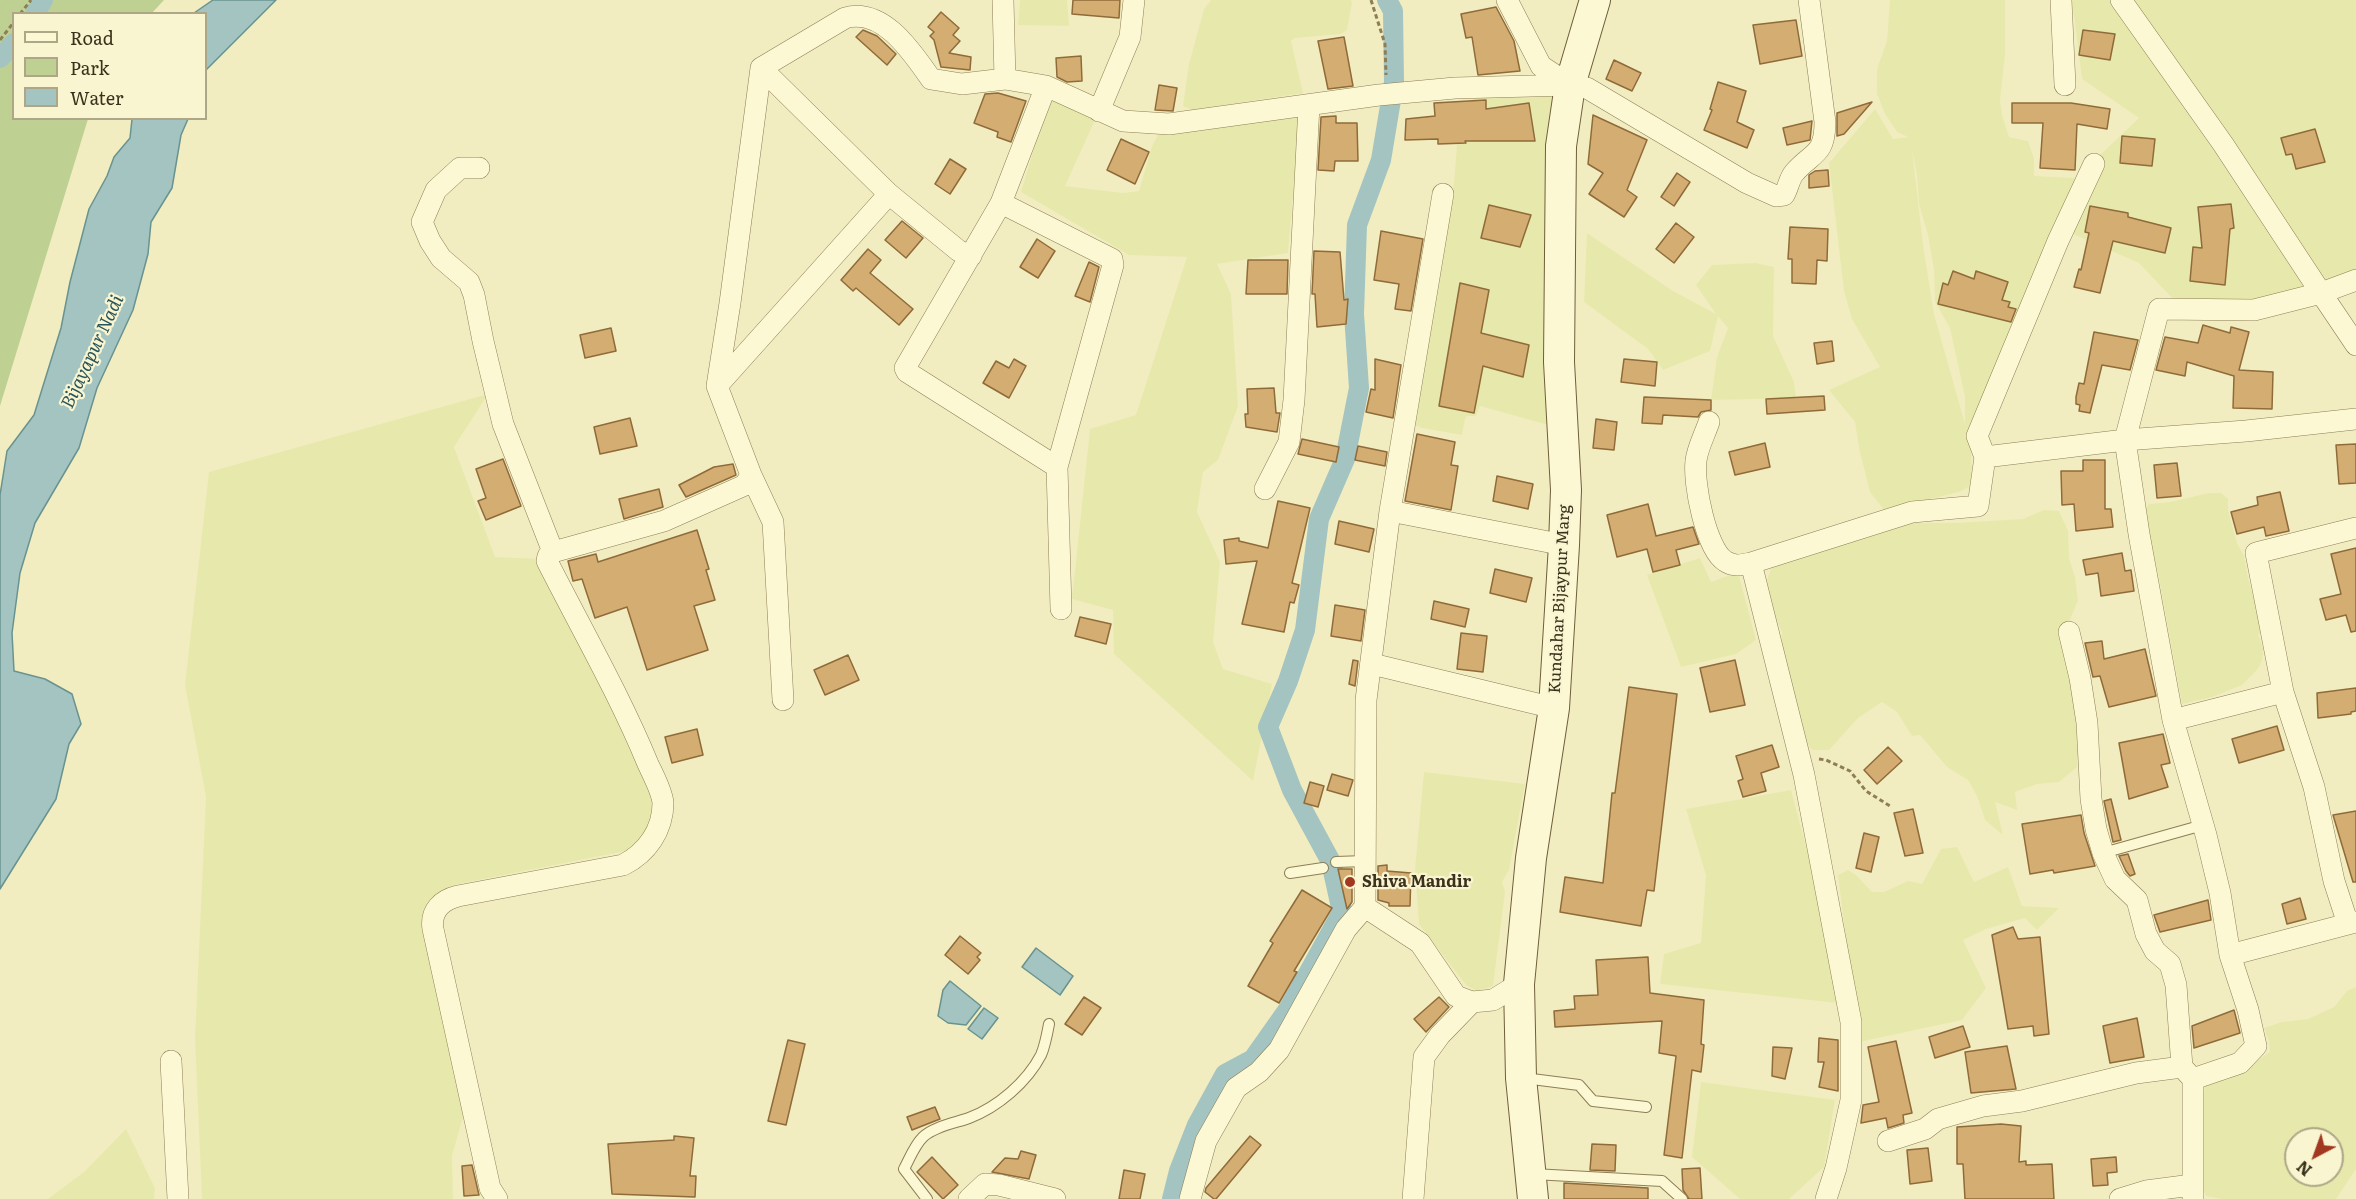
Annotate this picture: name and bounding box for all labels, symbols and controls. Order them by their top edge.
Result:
legend [12,12,207,120]
text: Road [70,24,114,51]
text: Park [70,54,109,81]
text: Water [70,84,123,111]
water label: Bijayapur Nadi [57,292,129,412]
street label: Kundahar Bijaypur Marg [1545,504,1575,694]
place label: Shiva Mandir [1362,872,1471,892]
marker: Shiva Mandir [1343,875,1357,889]
north arrow [2284,1127,2344,1187]
text: N [2291,1156,2316,1183]

